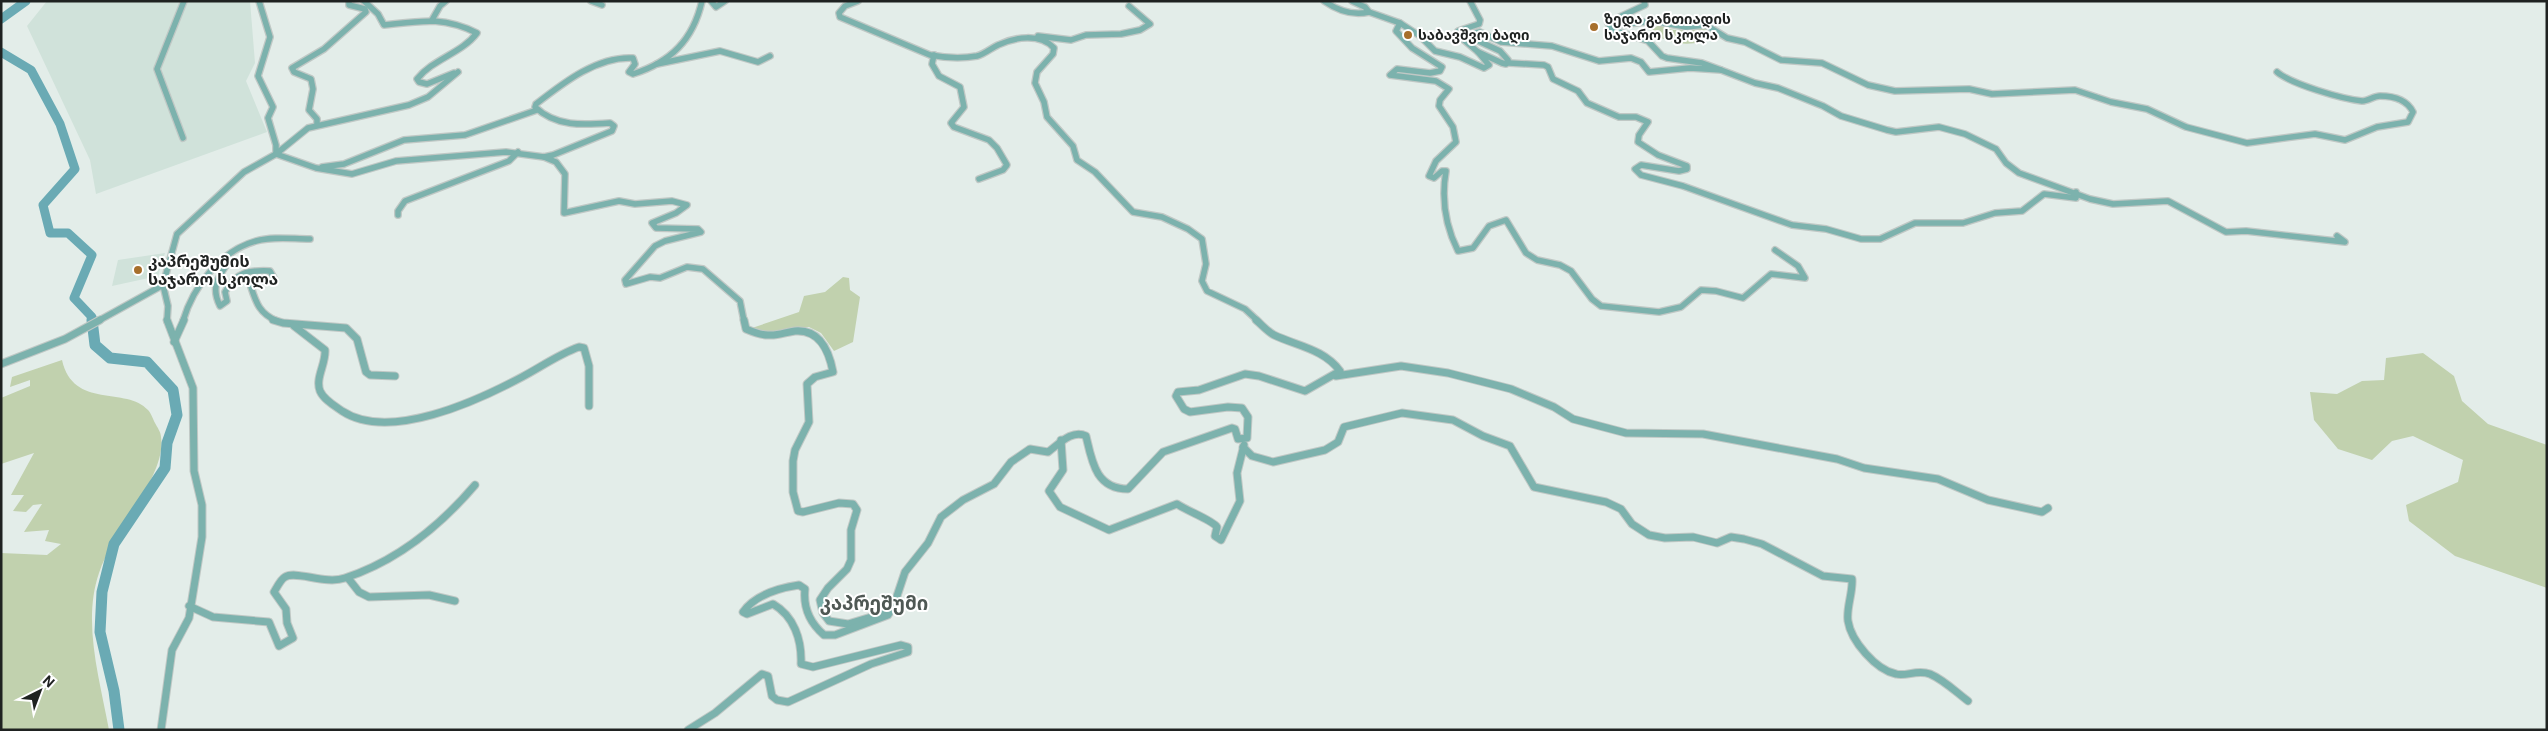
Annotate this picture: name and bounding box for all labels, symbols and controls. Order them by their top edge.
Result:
place label: ზედა განთიადის საჯარო სკოლა [1604,11,1731,44]
marker: ზედა განთიადის საჯარო სკოლა [1588,21,1600,33]
place label: საბავშვო ბაღი [1418,27,1530,44]
marker: საბავშვო ბაღი [1402,29,1414,41]
place label: კაპრეშუმის საჯარო სკოლა [148,252,278,290]
marker: კაპრეშუმის საჯარო სკოლა [132,264,144,276]
district label: კაპრეშუმი [820,592,928,615]
north arrow [15,666,65,716]
text: N [40,672,58,691]

